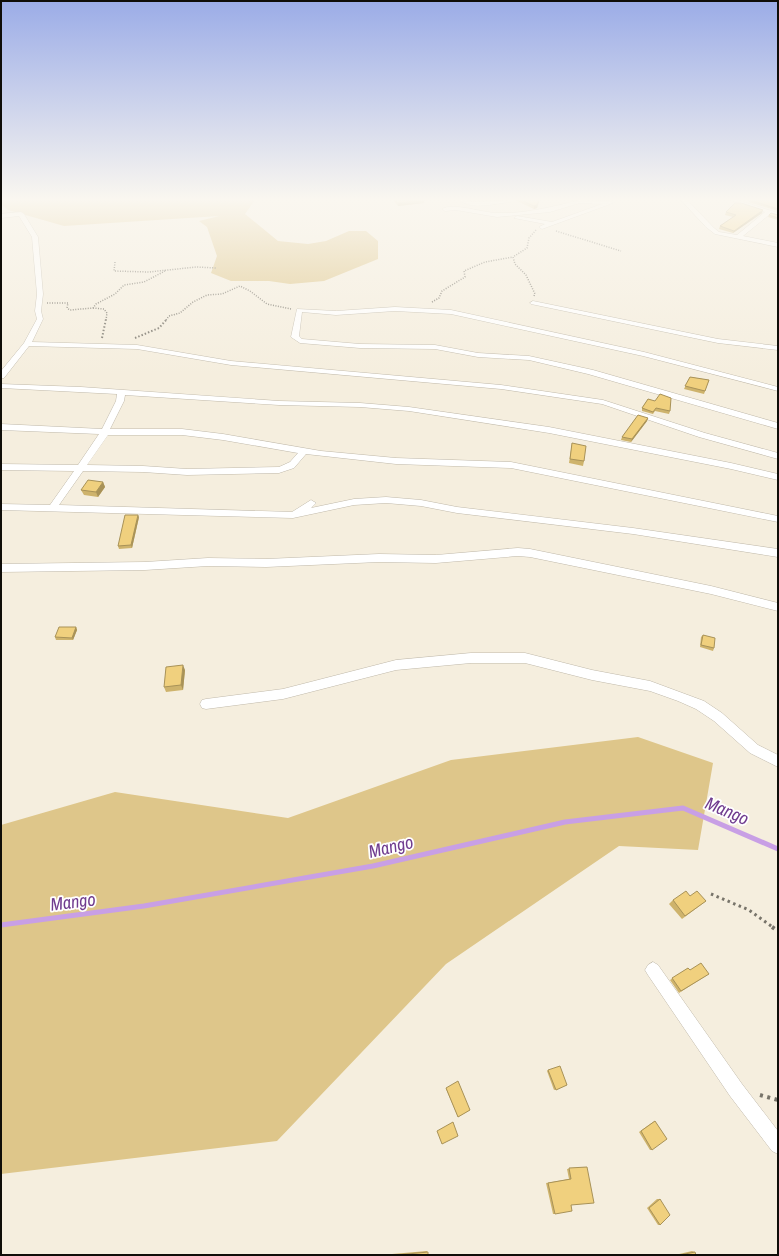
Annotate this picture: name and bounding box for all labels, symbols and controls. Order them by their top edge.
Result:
water label: Mango [702,790,753,831]
water label: Mango [366,829,416,864]
water label: Mango [49,886,97,917]

